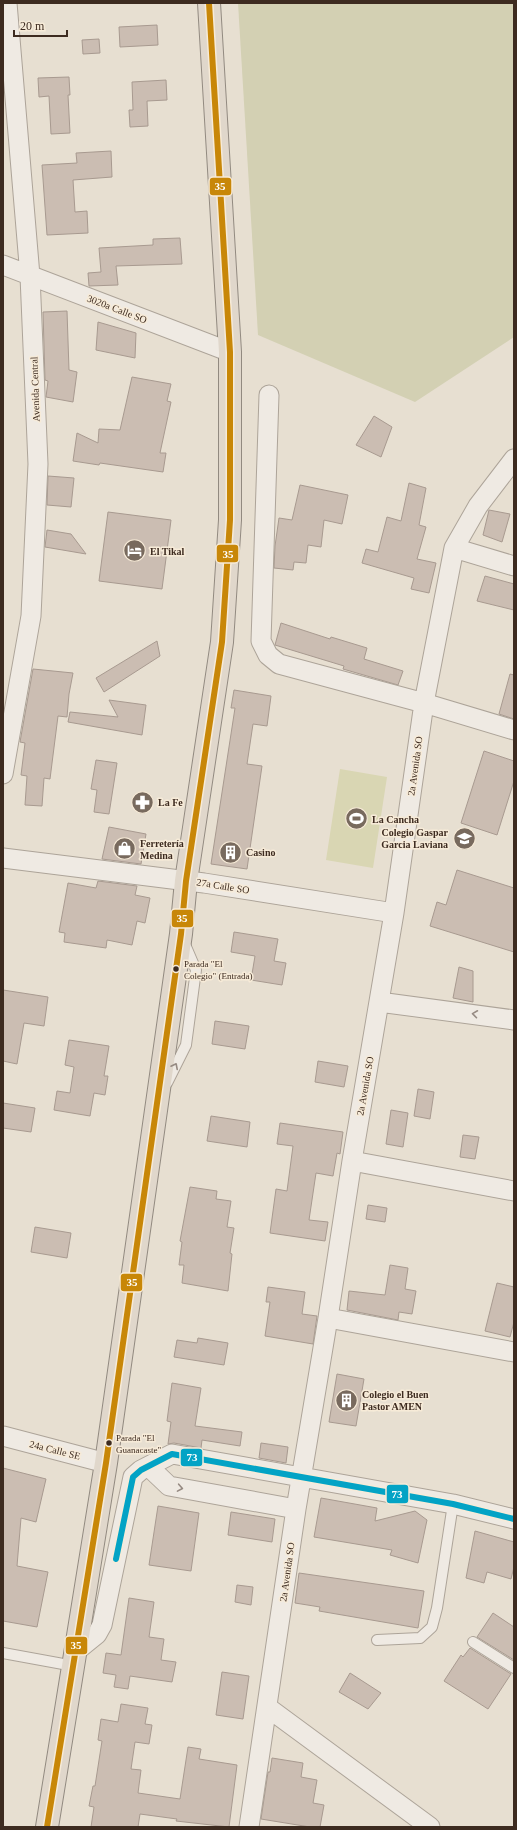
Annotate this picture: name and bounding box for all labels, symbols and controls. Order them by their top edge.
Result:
scale bar [14,12,67,38]
text: 20 m [20,19,45,33]
line badge: 35 [209,177,232,196]
text: 35 [215,180,226,192]
street label: 3020a Calle SO [85,293,149,325]
street label: Avenida Central [28,356,42,422]
hotel icon: El Tikal [122,538,148,564]
line badge: 35 [216,544,239,563]
place label: El Tikal [150,546,185,557]
text: 35 [223,548,234,560]
street label: 2a Avenida SO [405,736,425,796]
pharmacy icon: La Fe [129,789,155,815]
place label: La Fe [158,797,183,808]
sports icon: La Cancha [344,806,370,832]
place label: La Cancha [372,814,419,825]
school or university icon: Colegio Gaspar Garcia Laviana [451,825,477,851]
place label: Colegio Gaspar Garcia Laviana [381,827,449,850]
shop icon: Ferretería Medina [111,836,137,862]
place label: Ferretería Medina [140,838,184,861]
building icon: Casino [218,839,244,865]
place label: Casino [246,847,275,858]
street label: 27a Calle SO [196,876,250,896]
line badge: 35 [171,909,194,928]
text: 35 [177,912,188,924]
place label: Parada "El Colegio" (Entrada) [184,959,252,981]
marker: Parada "El Colegio" (Entrada) [171,964,181,974]
one-way arrow [472,1010,479,1019]
street label: 2a Avenida SO [354,1056,376,1116]
one-way arrow [171,1062,178,1070]
line badge: 35 [120,1273,143,1292]
text: 35 [127,1276,138,1288]
building icon: Colegio el Buen Pastor AMEN [334,1387,360,1413]
place label: Colegio el Buen Pastor AMEN [362,1389,429,1412]
place label: Parada "El Guanacaste" [116,1433,161,1455]
street label: 24a Calle SE [28,1438,82,1462]
marker: Parada "El Guanacaste" [104,1438,114,1448]
line badge: 73 [180,1448,203,1467]
text: 73 [187,1451,198,1463]
one-way arrow [177,1483,183,1491]
line badge: 73 [386,1484,409,1504]
text: 73 [392,1488,403,1500]
street label: 2a Avenida SO [277,1542,297,1602]
line badge: 35 [65,1636,88,1655]
text: 35 [71,1639,82,1651]

